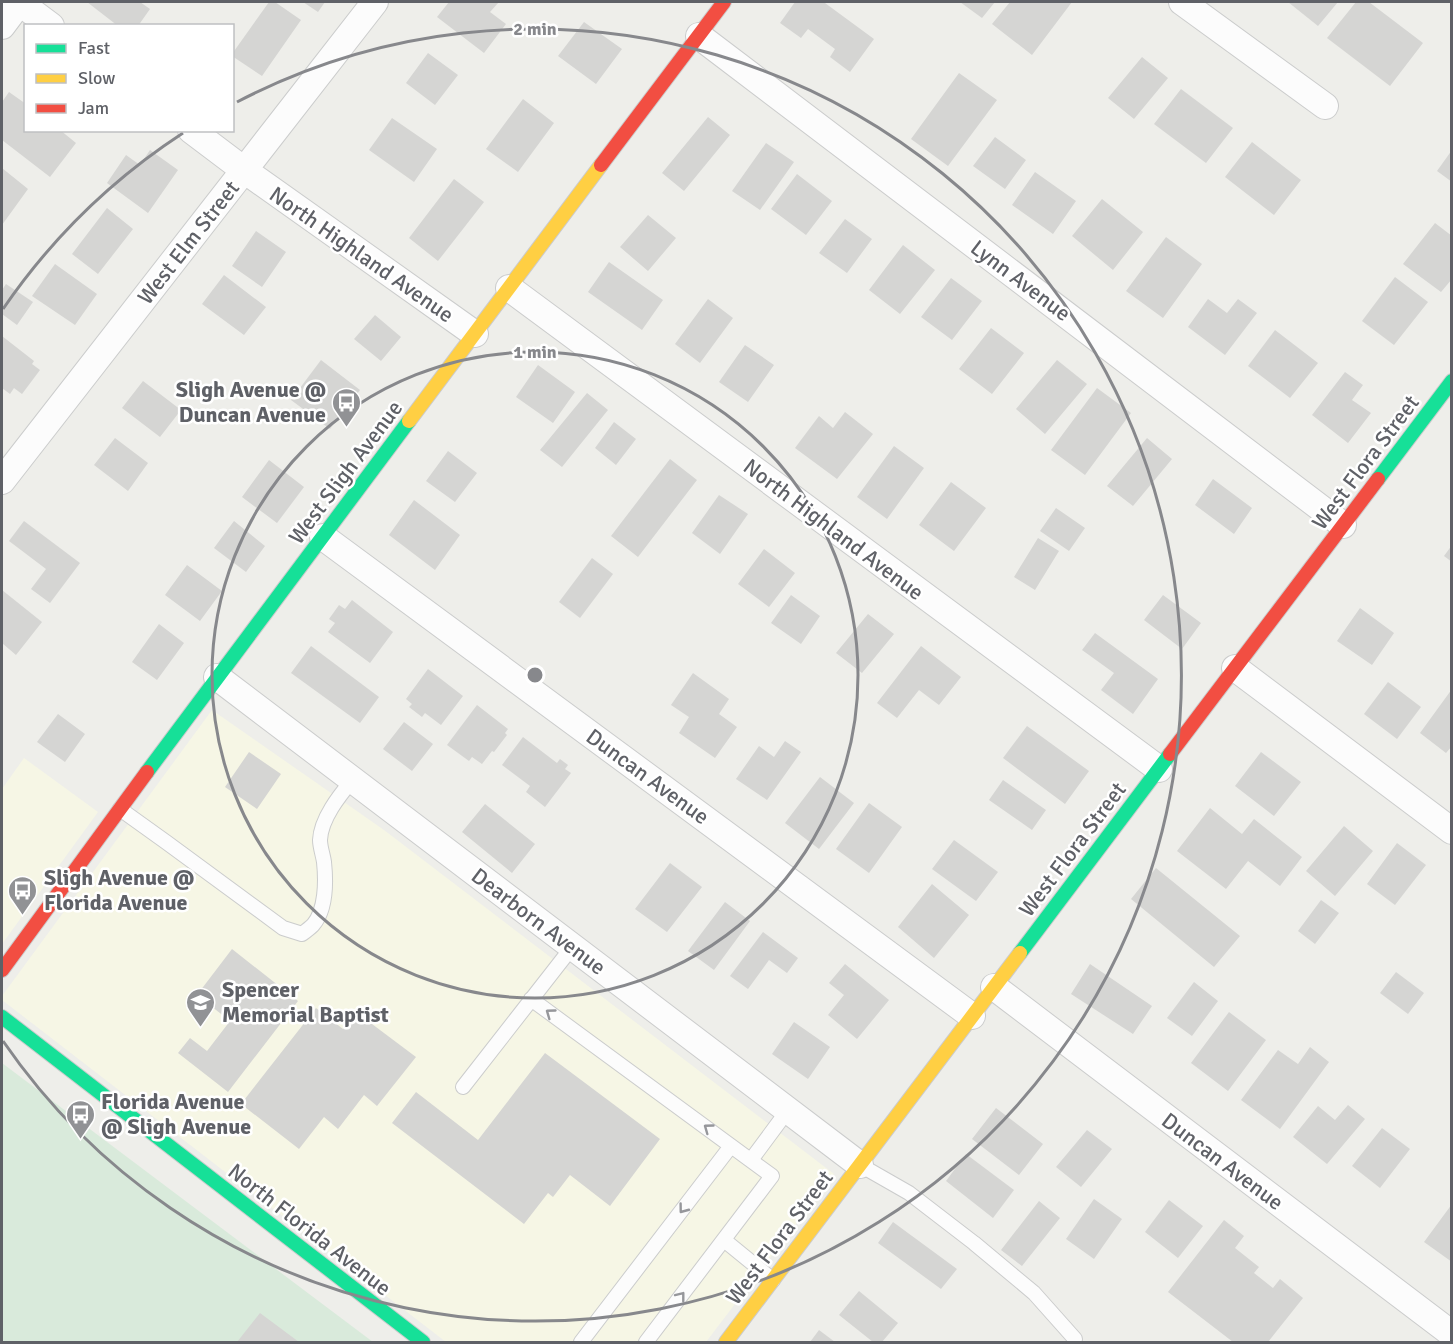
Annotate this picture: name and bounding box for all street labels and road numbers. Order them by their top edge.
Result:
street label: West Elm Street [132,175,245,310]
street label: North Highland Avenue [264,181,459,328]
street label: Lynn Avenue [965,234,1076,327]
street label: West Flora Street [1306,389,1425,535]
street label: West Sligh Avenue [283,395,408,549]
street label: North Highland Avenue [738,453,929,606]
street label: Duncan Avenue [581,723,714,830]
street label: West Flora Street [1013,776,1132,922]
street label: Dearborn Avenue [466,862,611,981]
street label: Duncan Avenue [1156,1107,1289,1216]
street label: North Florida Avenue [223,1157,397,1301]
street label: West Flora Street [720,1164,839,1310]

